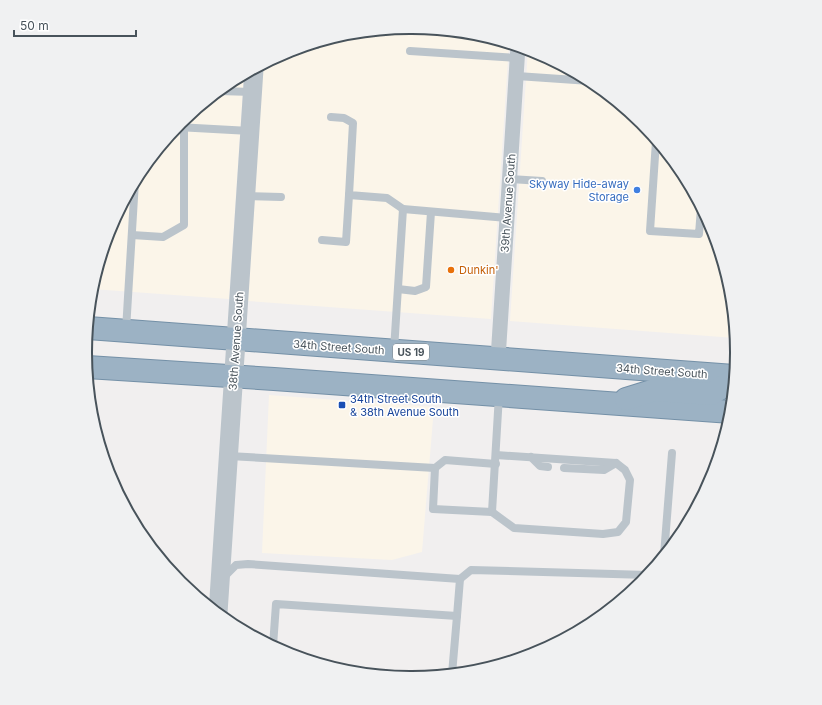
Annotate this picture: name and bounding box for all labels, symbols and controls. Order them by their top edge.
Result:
scale bar [14,12,136,38]
text: 50 m [20,18,49,33]
street label: 39th Avenue South [498,153,518,253]
place label: Skyway Hide-away Storage [529,177,629,204]
marker: Skyway Hide-away Storage [632,185,642,195]
place label: Dunkin' [459,263,498,277]
marker: Dunkin' [446,265,456,275]
street label: 38th Avenue South [226,291,246,391]
street label: 34th Street South [293,337,385,357]
road number: US 19 [393,344,429,360]
street label: 34th Street South [616,361,708,381]
place label: 34th Street South & 38th Avenue South [350,392,459,419]
marker: 34th Street South & 38th Avenue South [337,400,347,410]

